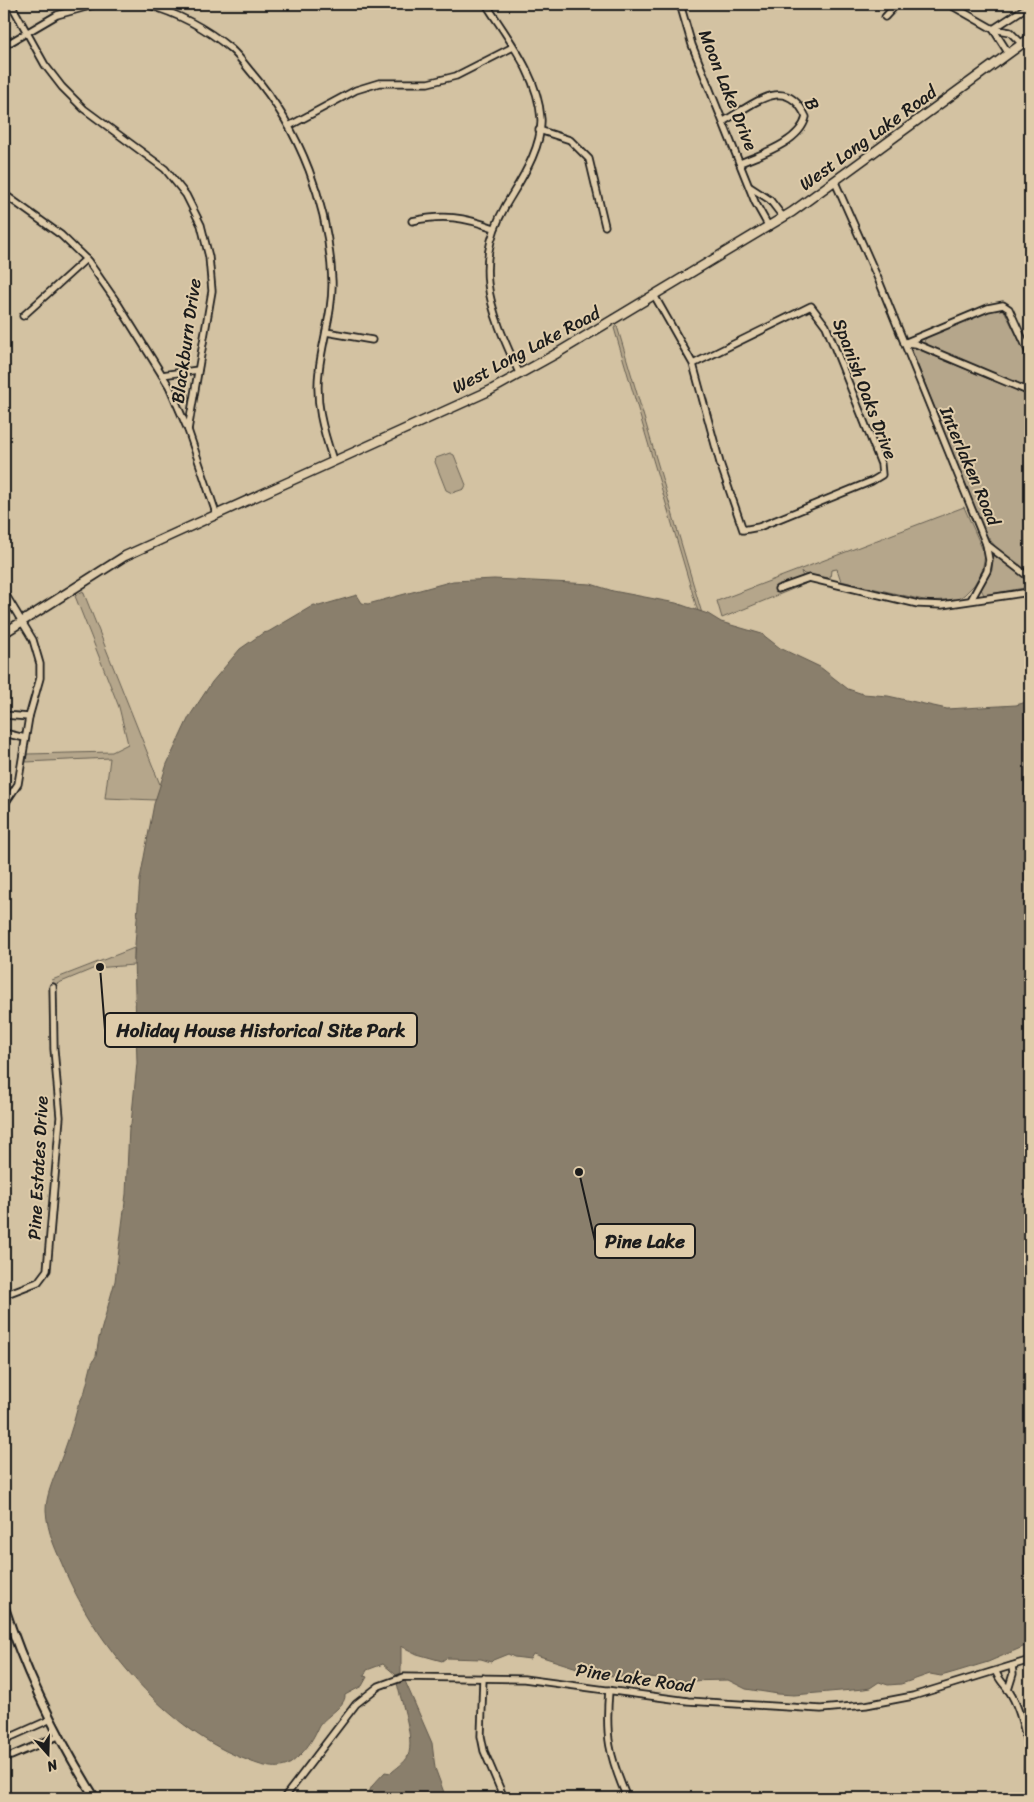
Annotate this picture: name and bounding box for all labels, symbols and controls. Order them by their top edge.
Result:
street label: Moon Lake Drive [689,24,767,156]
street label: West Long Lake Road [792,76,945,199]
street label: B [795,92,829,116]
street label: Blackburn Drive [161,276,211,406]
street label: West Long Lake Road [446,297,607,403]
street label: Spanish Oaks Drive [823,314,907,464]
street label: Interlaken Road [930,400,1010,532]
callout: Holiday House Historical Site Park [105,1013,417,1047]
text: Holiday House Historical Site Park [115,1014,406,1047]
street label: Pine Estates Drive [18,1095,58,1241]
callout: Pine Lake [595,1224,695,1258]
text: Pine Lake [605,1225,685,1258]
street label: Pine Lake Road [574,1654,698,1702]
north arrow [22,1730,72,1780]
text: N [43,1752,62,1779]

